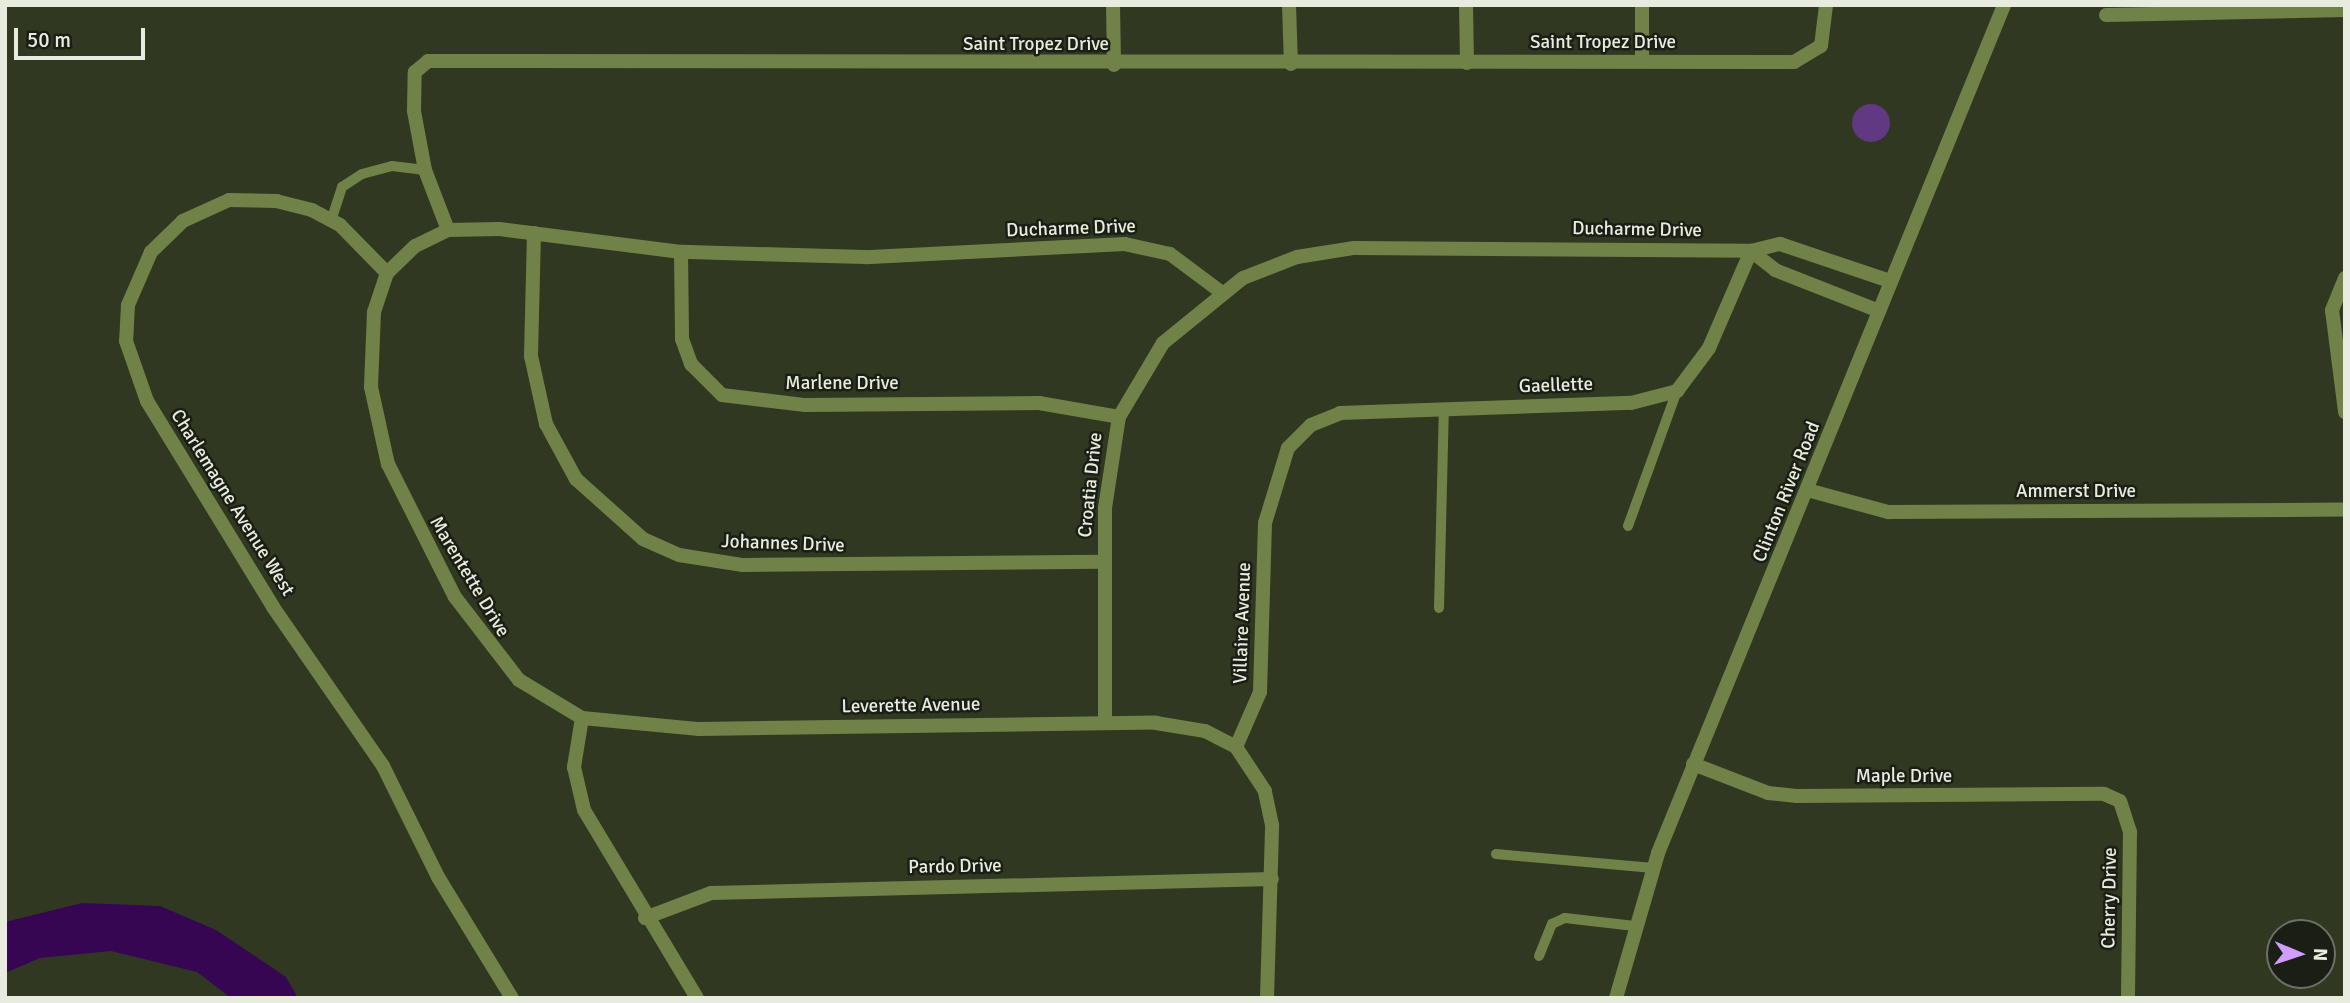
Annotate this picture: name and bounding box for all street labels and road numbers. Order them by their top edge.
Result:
street label: Saint Tropez Drive [1530,32,1676,54]
street label: Saint Tropez Drive [963,34,1109,56]
street label: Ducharme Drive [1006,215,1136,243]
street label: Ducharme Drive [1572,217,1702,243]
street label: Marlene Drive [785,373,899,395]
street label: Gaellette [1519,373,1593,399]
street label: Charlemagne Avenue West [165,406,299,600]
street label: Clinton River Road [1748,418,1826,566]
street label: Croatia Drive [1074,431,1108,539]
street label: Ammerst Drive [2016,481,2136,503]
street label: Marentette Drive [424,513,514,641]
street label: Johannes Drive [721,530,845,558]
street label: Villaire Avenue [1229,562,1257,684]
street label: Leverette Avenue [841,693,981,719]
street label: Maple Drive [1856,766,1952,788]
street label: Cherry Drive [2098,847,2122,949]
street label: Pardo Drive [908,855,1002,879]

